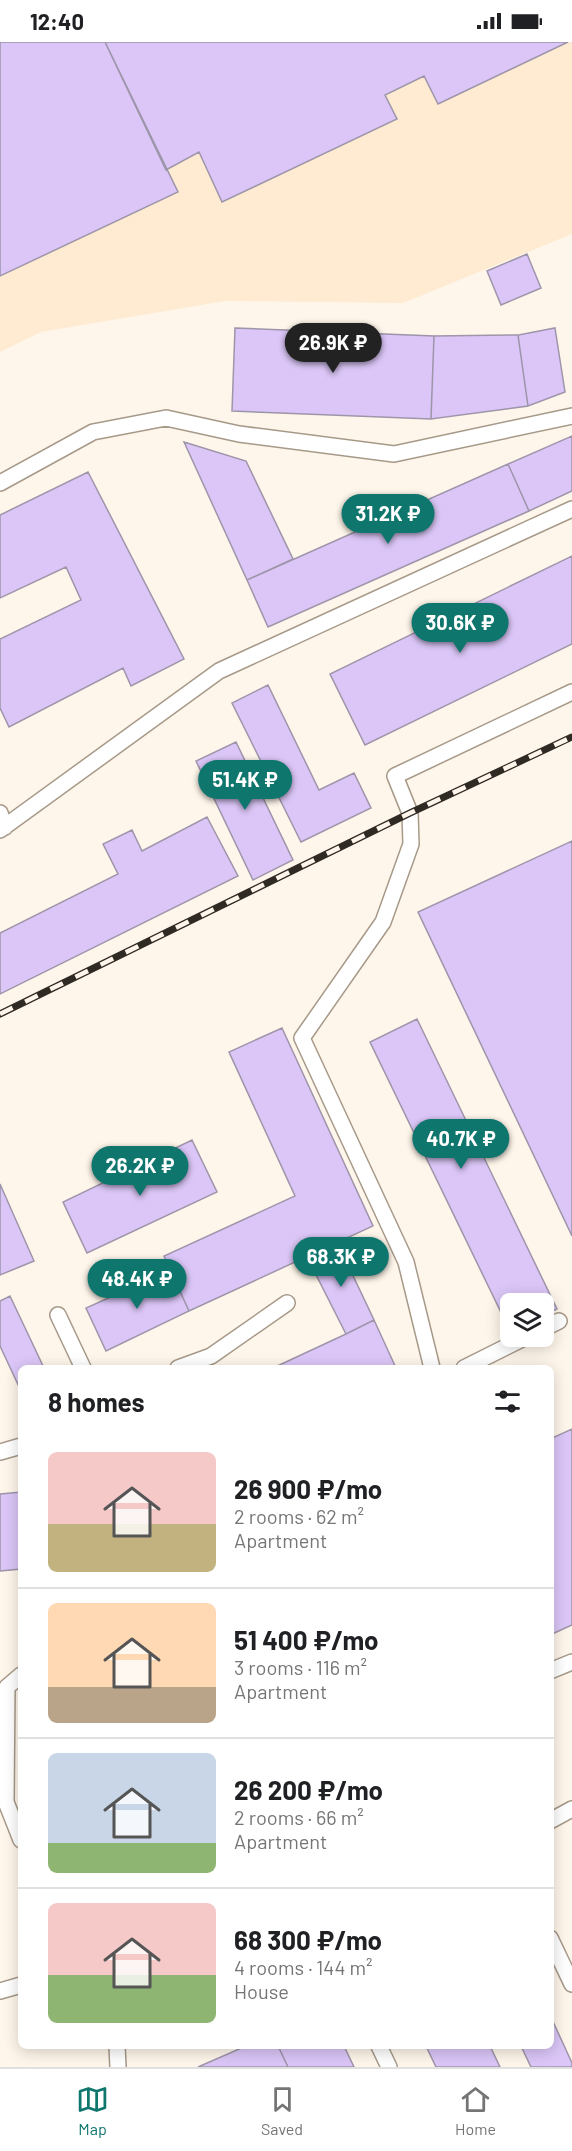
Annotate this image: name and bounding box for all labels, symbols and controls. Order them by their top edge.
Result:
text: 12:40 [30,8,84,34]
pin: 26.9K ₽ [278,323,388,374]
text: 26.9K ₽ [299,330,367,354]
pin: 31.2K ₽ [333,494,443,545]
text: 31.2K ₽ [356,501,420,525]
pin: 30.6K ₽ [405,603,515,654]
text: 30.6K ₽ [426,610,494,634]
pin: 51.4K ₽ [190,760,300,811]
text: 51.4K ₽ [212,767,278,791]
pin: 40.7K ₽ [406,1119,516,1170]
text: 40.7K ₽ [426,1126,496,1150]
pin: 26.2K ₽ [85,1146,195,1197]
text: 26.2K ₽ [105,1153,175,1177]
pin: 68.3K ₽ [286,1237,396,1288]
text: 68.3K ₽ [307,1244,375,1268]
pin: 48.4K ₽ [82,1259,192,1310]
text: 48.4K ₽ [102,1266,172,1290]
map controls [500,1293,554,1347]
button: layers [500,1293,554,1347]
icon: filters [491,1385,524,1418]
text: 8 homes [48,1386,145,1417]
text: 26 900 ₽/mo [234,1473,382,1504]
icon: home [96,1476,168,1548]
text: 2 rooms · 62 m² [234,1504,364,1528]
text: Apartment [234,1528,327,1552]
text: 51 400 ₽/mo [234,1624,379,1655]
icon: home [96,1627,168,1699]
text: 3 rooms · 116 m² [234,1655,367,1679]
text: Apartment [234,1679,327,1703]
text: 26 200 ₽/mo [234,1774,383,1805]
icon: home [96,1777,168,1849]
text: 2 rooms · 66 m² [234,1805,364,1829]
text: Apartment [234,1829,327,1853]
text: 68 300 ₽/mo [234,1924,382,1955]
icon: home [96,1927,168,1999]
text: 4 rooms · 144 m² [234,1955,372,1979]
text: House [234,1979,289,2003]
tab: Map [76,2083,109,2138]
tab: Saved [261,2083,303,2138]
tab: Home [455,2083,496,2138]

